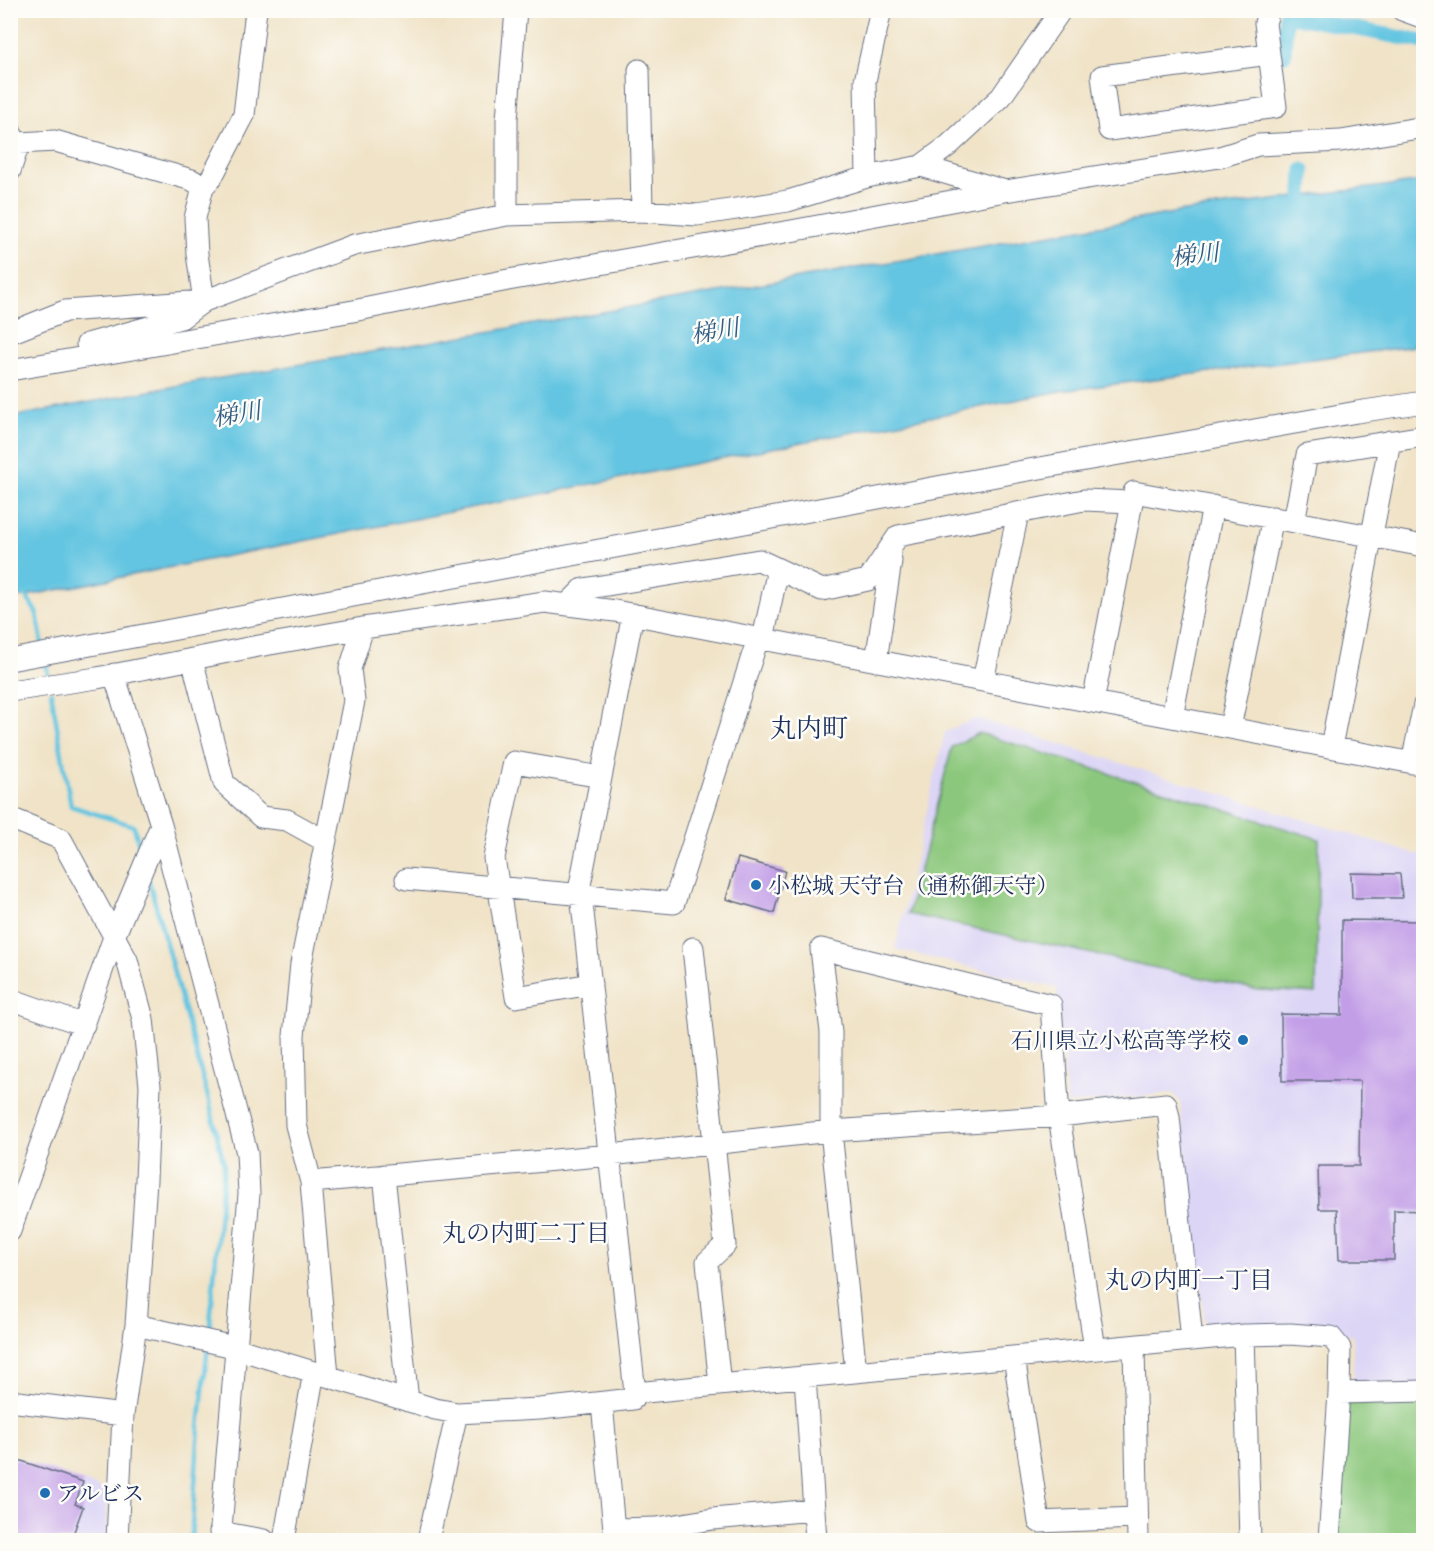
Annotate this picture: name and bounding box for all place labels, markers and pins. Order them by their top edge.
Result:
place label: 小松城 天守台（通称御天守） [768,872,1058,903]
marker: 小松城 天守台（通称御天守） [749,878,763,892]
place label: 石川県立小松高等学校 [1011,1027,1231,1058]
marker: 石川県立小松高等学校 [1236,1033,1250,1047]
place label: アルビス [57,1480,144,1511]
marker: アルビス [38,1486,52,1500]

